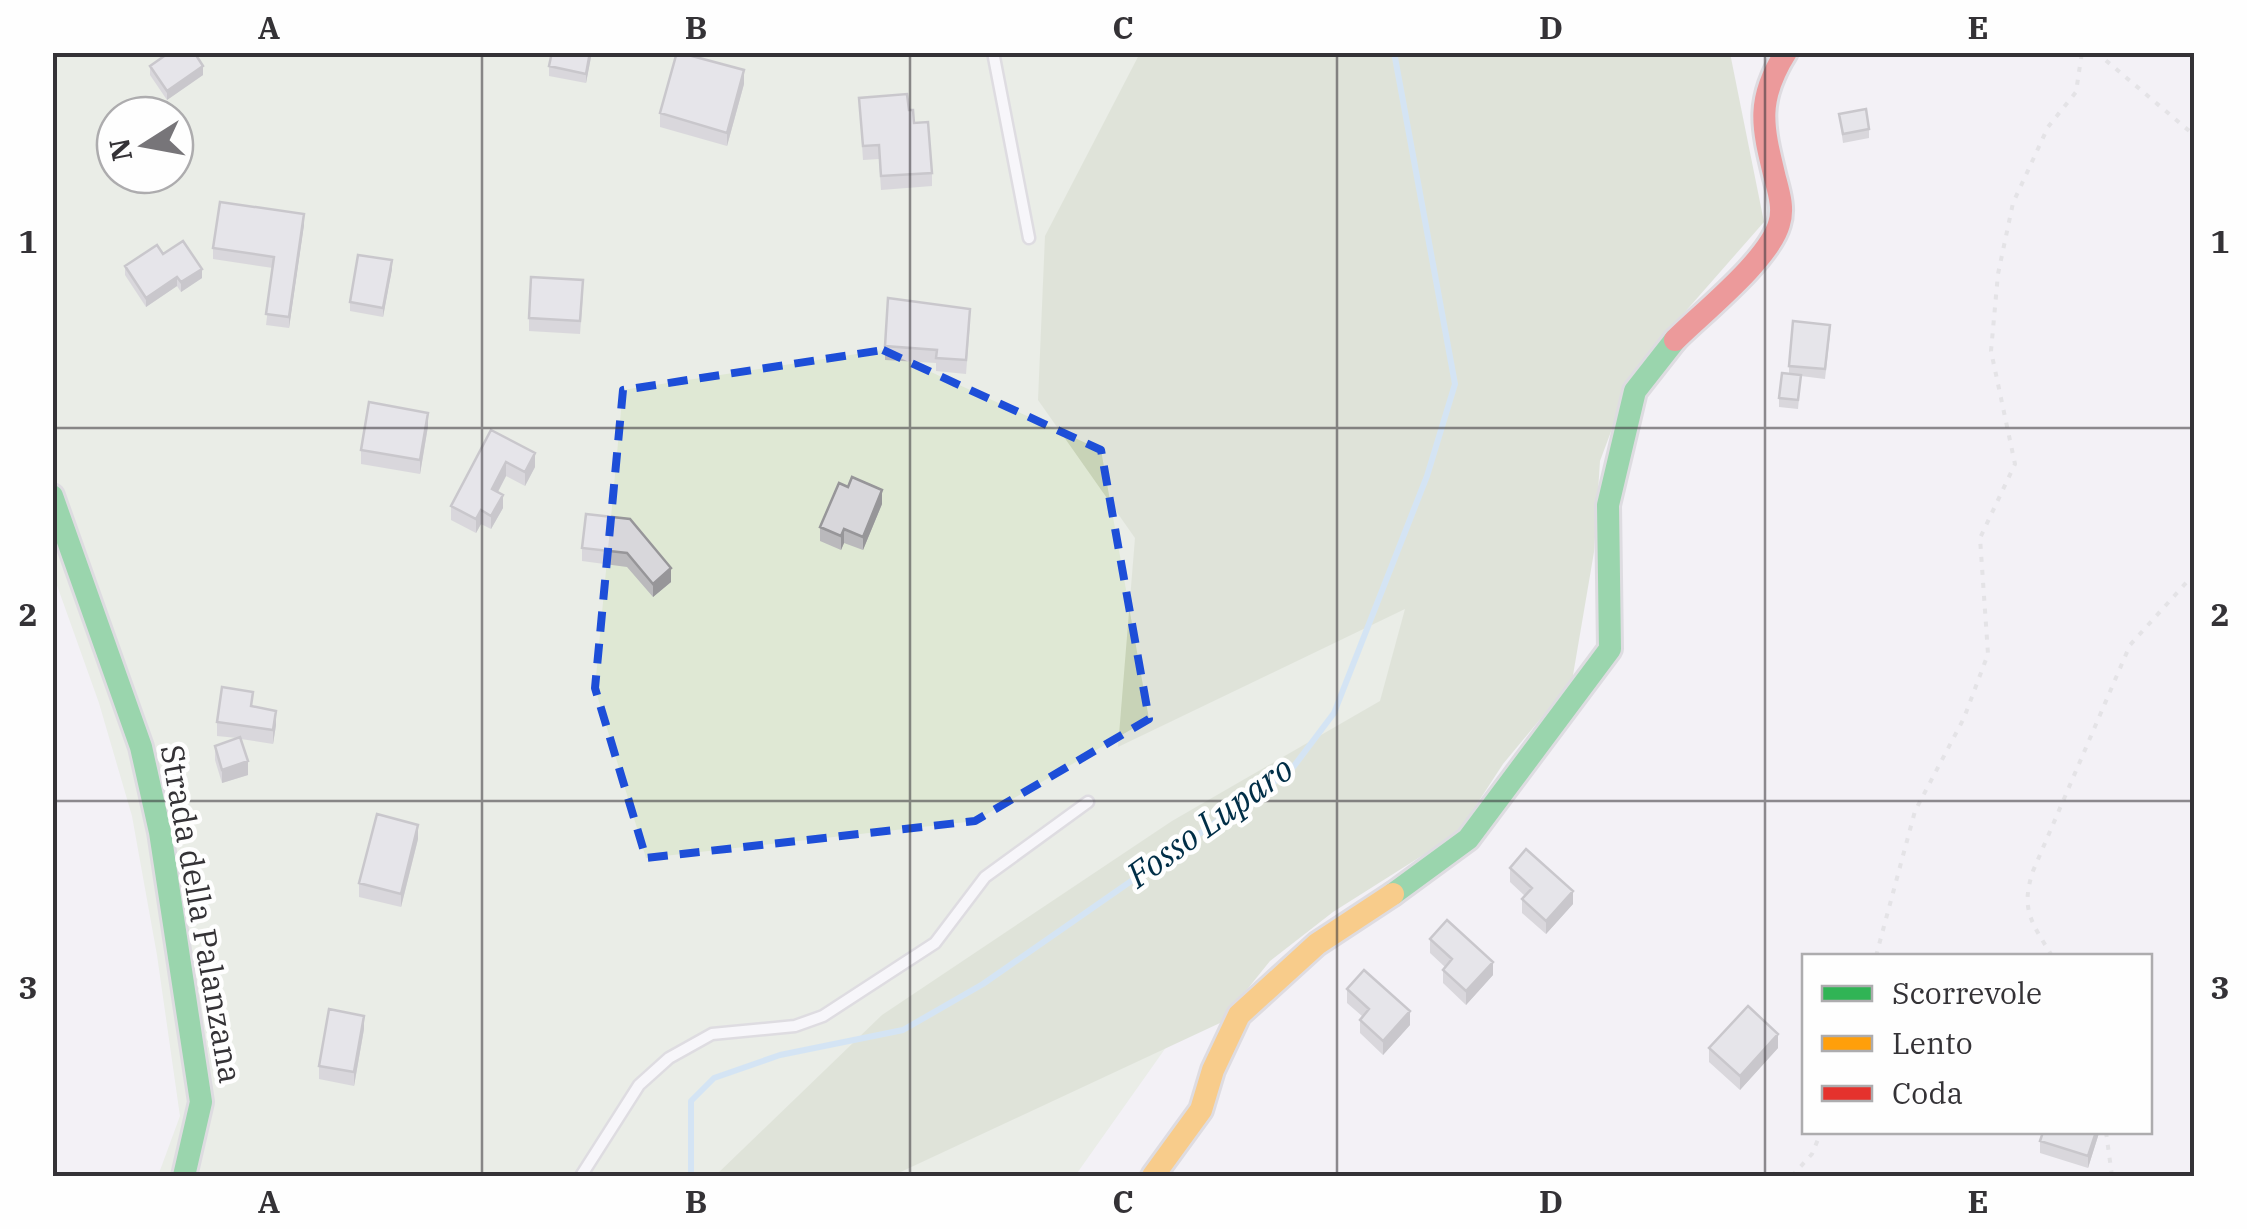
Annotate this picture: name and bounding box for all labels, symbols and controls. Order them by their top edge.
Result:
text: A [258,6,280,48]
text: B [685,6,707,48]
text: C [1112,6,1134,48]
text: D [1539,6,1563,48]
text: E [1967,6,1989,48]
north arrow [95,95,195,195]
text: N [100,135,140,164]
text: 1 [18,220,38,262]
text: 1 [2210,220,2230,262]
text: 2 [18,593,38,635]
text: 2 [2210,593,2230,635]
street label: Strada della Palanzana [152,741,252,1086]
water label: Fosso Luparo [1116,745,1302,898]
legend [1802,954,2152,1134]
text: 3 [18,966,38,1008]
text: 3 [2210,966,2230,1008]
text: Scorrevole [1892,973,2042,1012]
text: Lento [1892,1023,1973,1062]
text: Coda [1892,1073,1963,1112]
text: A [258,1180,280,1222]
text: B [685,1180,707,1222]
text: C [1112,1180,1134,1222]
text: D [1539,1180,1563,1222]
text: E [1967,1180,1989,1222]

